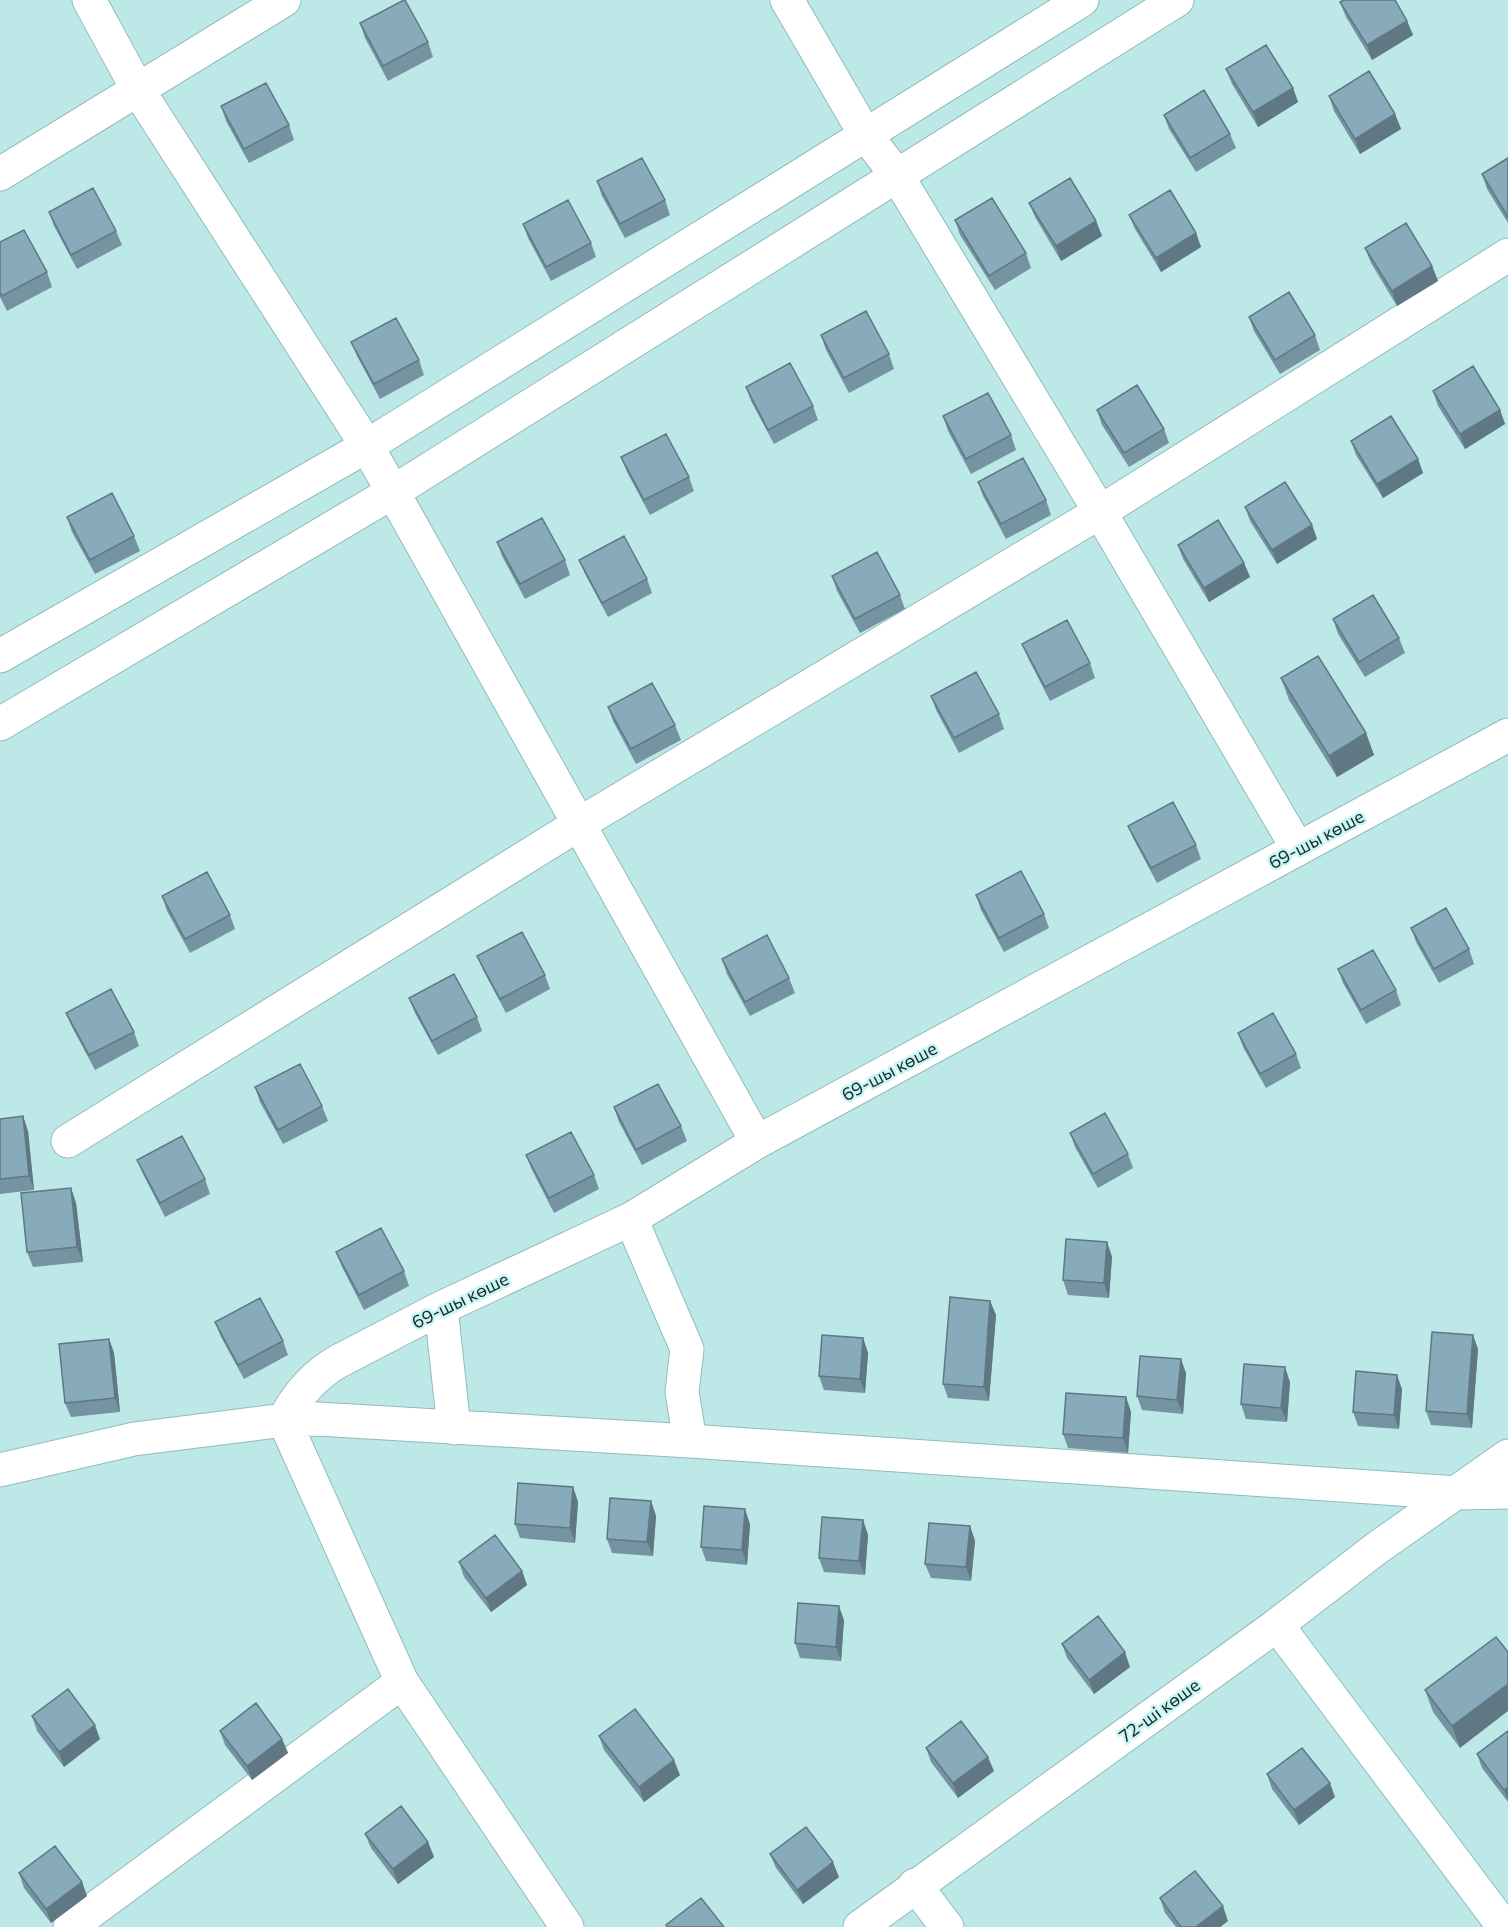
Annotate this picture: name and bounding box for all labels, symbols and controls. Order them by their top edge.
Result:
street label: 69-шы көше [1264,805,1368,873]
street label: 69-шы көше [837,1037,941,1105]
street label: 69-шы көше [408,1267,512,1333]
street label: 72-ші көше [1114,1673,1204,1747]

